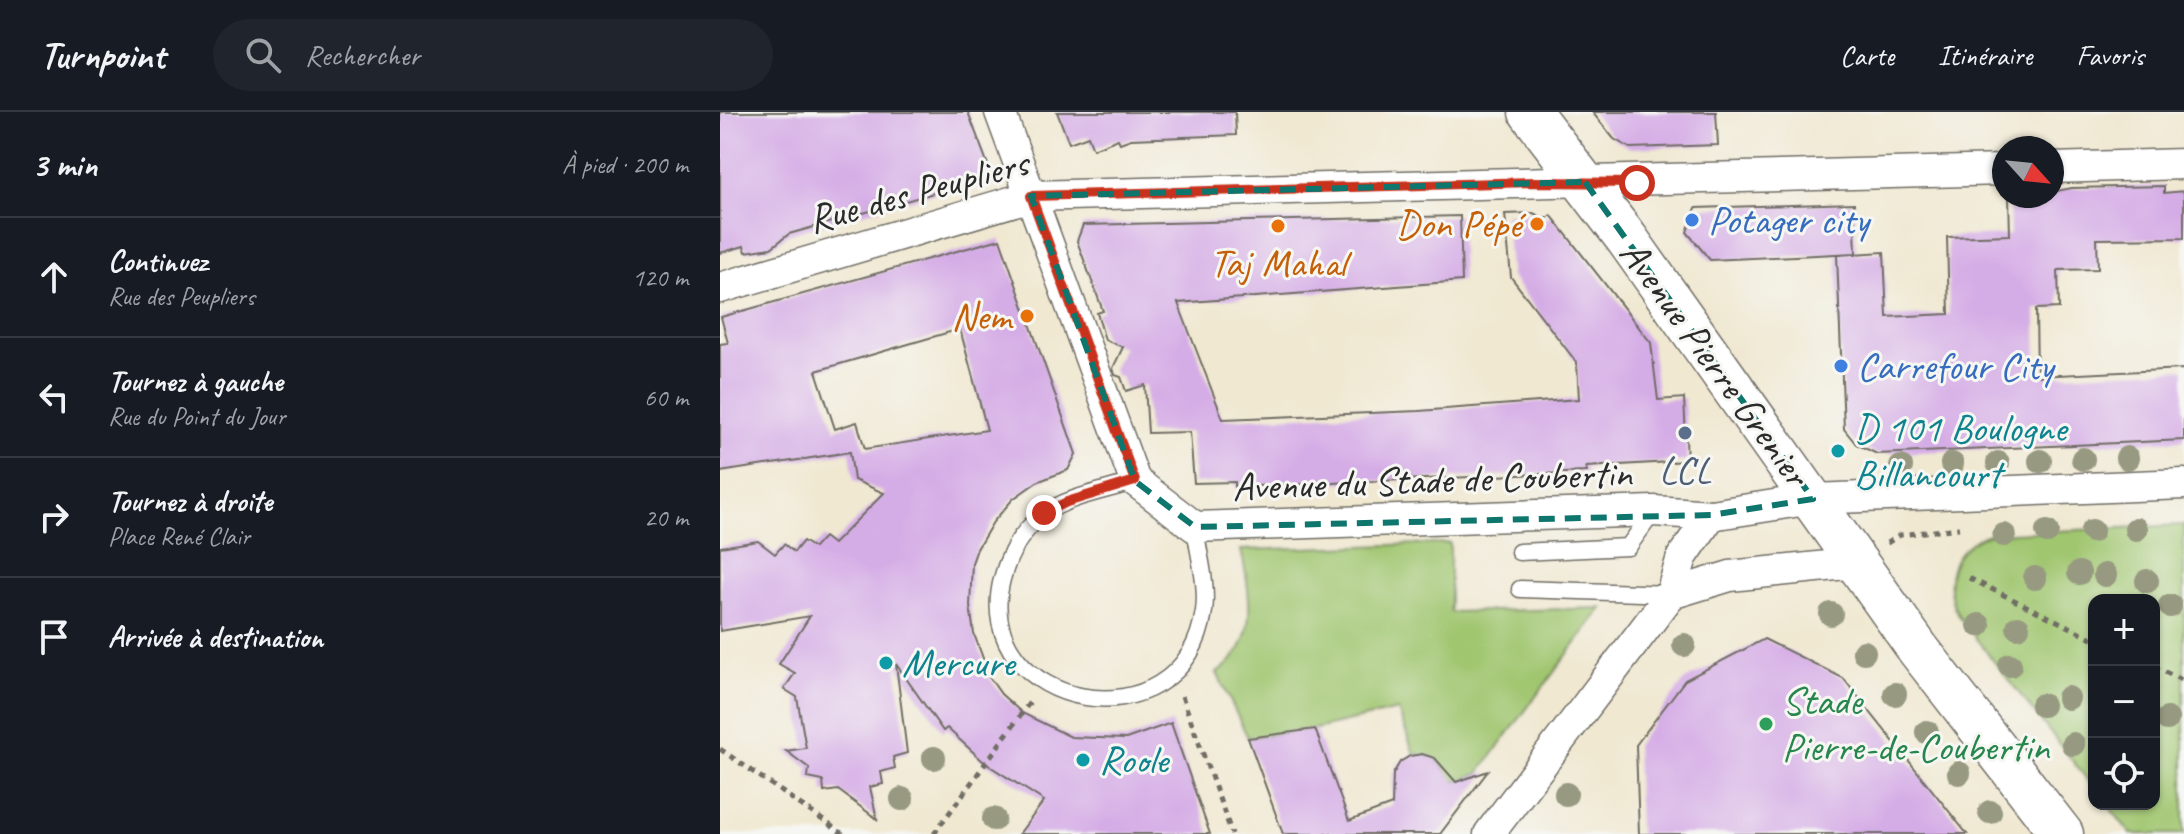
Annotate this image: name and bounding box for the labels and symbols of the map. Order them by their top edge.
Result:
north arrow [1992,136,2064,208]
street label: Rue des Peupliers [802,137,1037,244]
route start [1619,165,1655,201]
place label: Potager city [1708,195,1872,245]
place label: Don Pépé [1396,199,1527,249]
marker: Potager city [1683,211,1701,229]
marker: Don Pépé [1528,215,1546,233]
marker: Taj Mahal [1269,217,1287,235]
street label: Avenue Pierre Grenier [1609,230,1823,498]
place label: Taj Mahal [1210,238,1352,288]
place label: Nem [951,291,1015,341]
marker: Nem [1018,307,1036,325]
place label: Carrefour City [1857,341,2056,391]
marker: Carrefour City [1832,357,1850,375]
place label: D 101 Boulogne Billancourt [1854,403,2069,499]
marker: LCL [1676,424,1694,442]
marker: D 101 Boulogne Billancourt [1829,442,1847,460]
place label: LCL [1659,445,1712,495]
street label: Avenue du Stade de Coubertin [1232,448,1633,512]
route end [1026,495,1062,531]
place label: Mercure [902,638,1017,688]
marker: Mercure [877,654,895,672]
place label: Stade Pierre-de-Coubertin [1782,676,2050,772]
marker: Stade Pierre-de-Coubertin [1757,715,1775,733]
place label: Roole [1099,735,1171,785]
marker: Roole [1074,751,1092,769]

